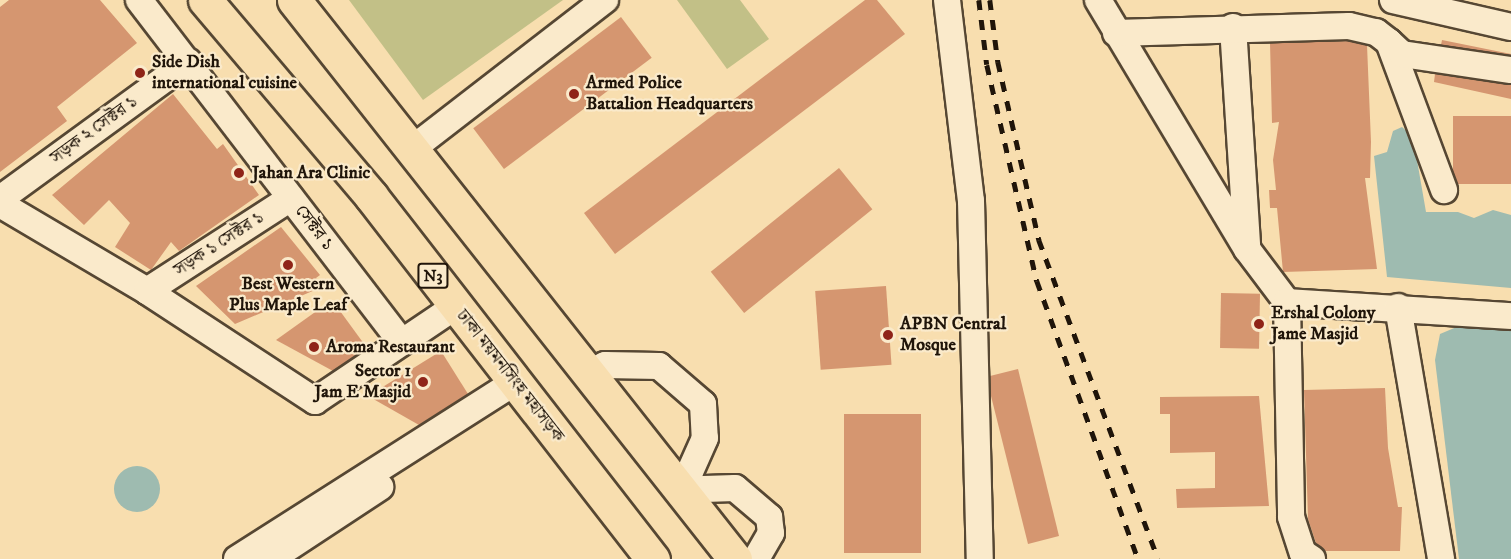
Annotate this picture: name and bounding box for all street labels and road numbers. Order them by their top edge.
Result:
street label: সড়ক ২ সেক্টর ১ [46,91,142,169]
street label: সেক্টর ১ [290,201,338,255]
street label: সড়ক ১ সেক্টর ১ [170,207,268,281]
road number: N3 [416,263,450,289]
street label: ঢাকা ময়মনসিংহ মহাসড়ক [452,305,568,447]

